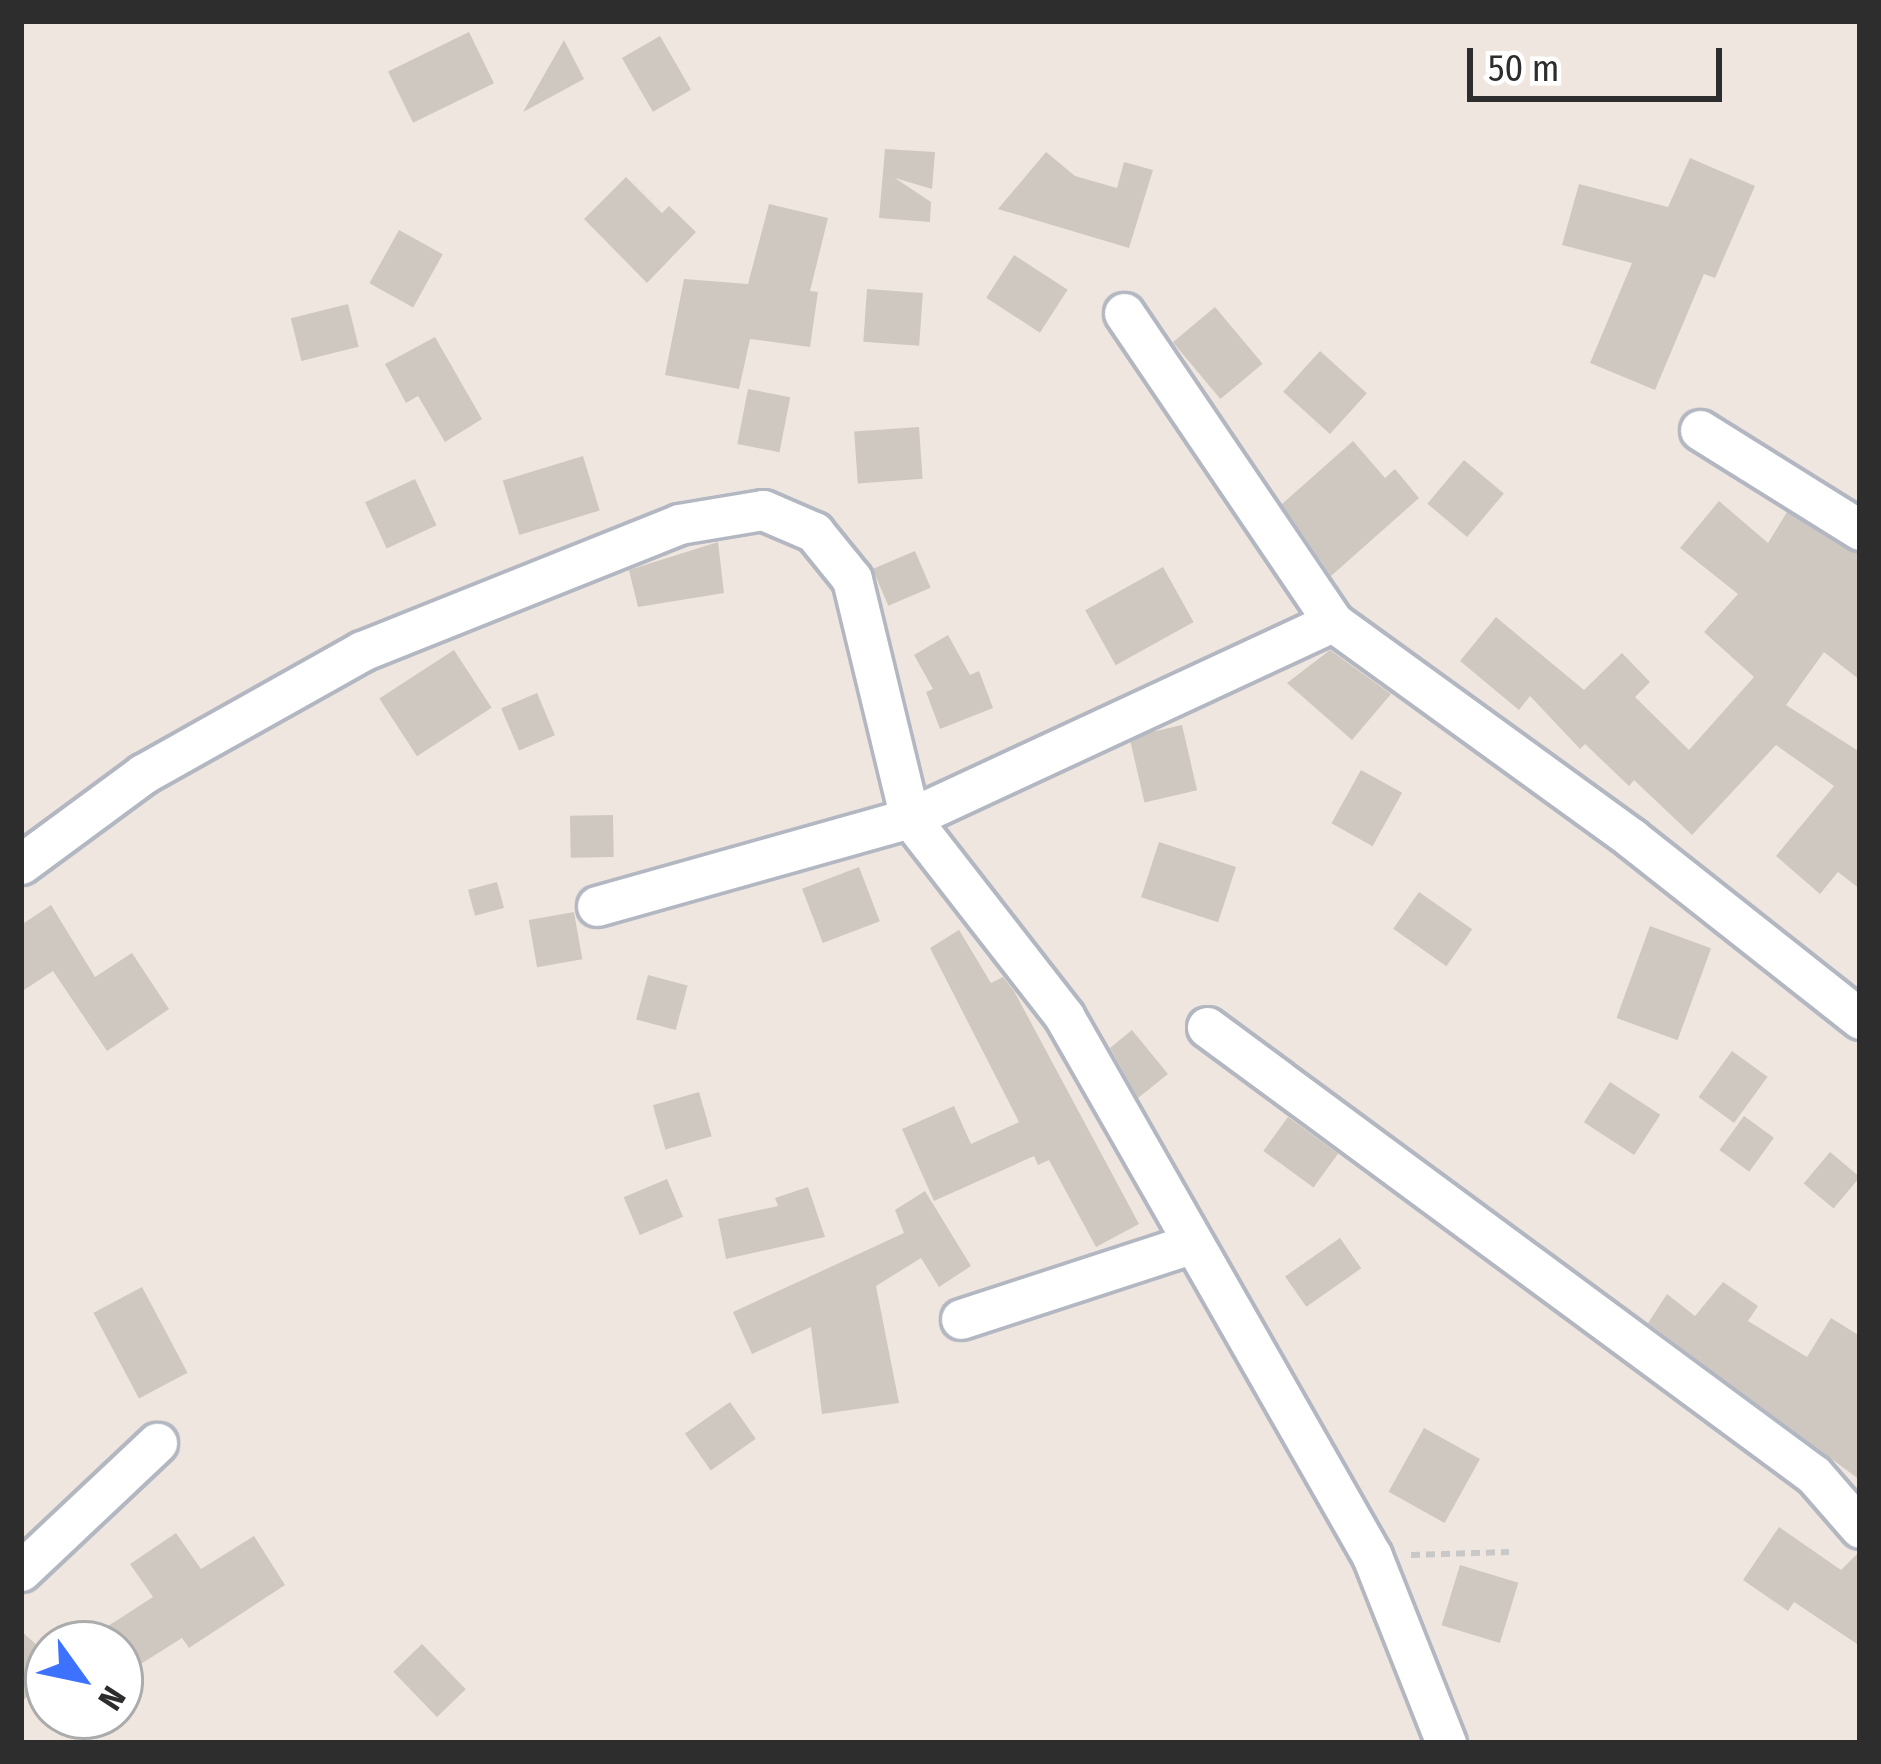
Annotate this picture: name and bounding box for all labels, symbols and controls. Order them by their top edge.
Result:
scale bar [1473,24,1728,98]
text: 50 m [1488,47,1559,91]
north arrow [24,1620,144,1740]
text: N [90,1679,134,1717]

